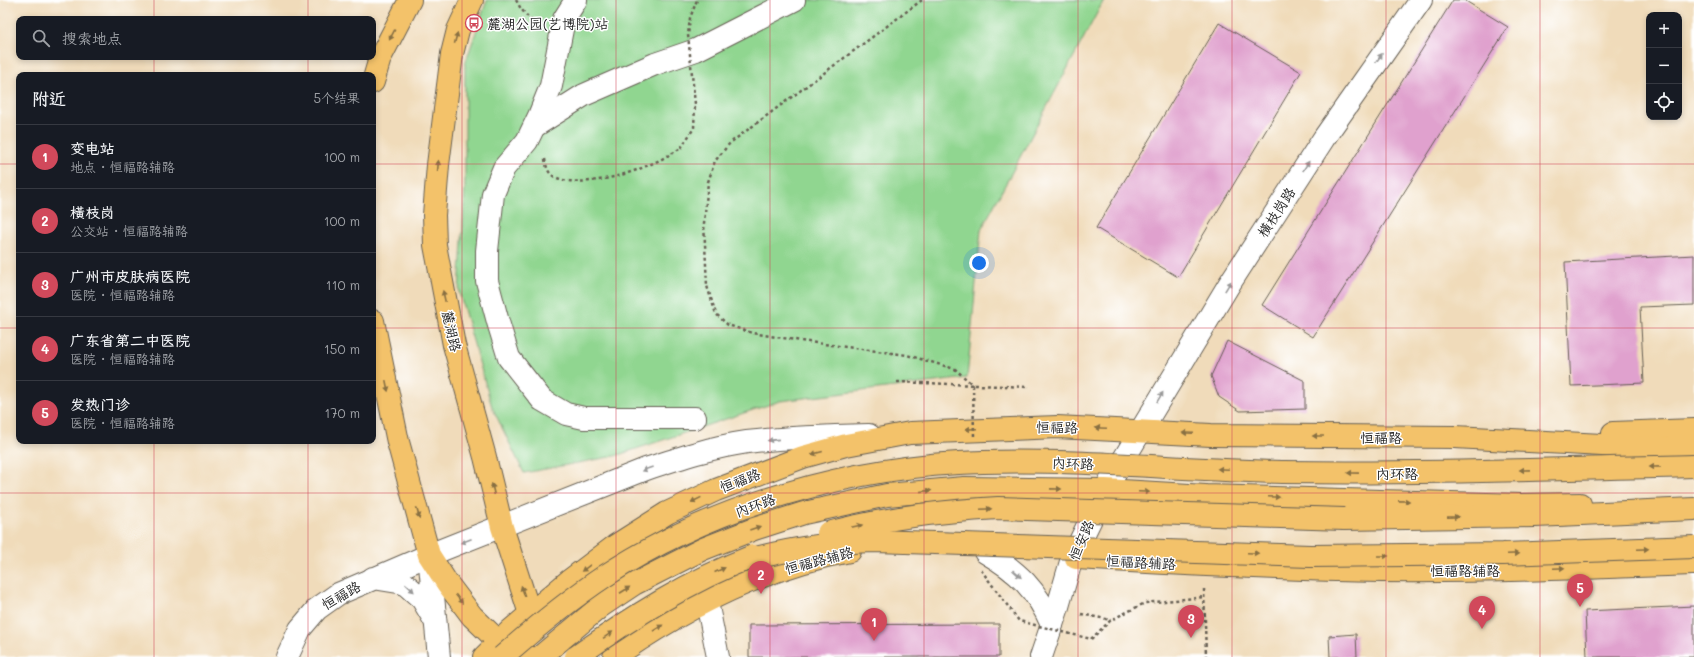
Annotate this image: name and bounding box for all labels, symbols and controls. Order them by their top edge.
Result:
map controls [1646,12,1682,120]
button: + [1646,12,1682,48]
bus stop icon: 麓湖公园(艺博院)站 [464,13,484,33]
place label: 麓湖公园(艺博院)站 [487,14,609,33]
search box [16,16,376,60]
icon: search [30,27,52,49]
text: 搜索地点 [62,28,122,48]
one-way arrow [389,29,395,40]
one-way arrow [453,32,459,44]
button: − [1646,48,1682,84]
one-way arrow [1375,53,1383,63]
button: locate [1646,84,1682,120]
text: 附近 [32,87,66,109]
text: 5个结果 [313,89,360,106]
text: 变电站 [70,138,115,158]
text: 1 [42,148,48,165]
text: 100 m [324,148,360,165]
text: 地点 · 恒福路辅路 [70,158,175,175]
one-way arrow [434,160,441,172]
one-way arrow [1302,160,1310,171]
street label: 横枝岗路 [1253,183,1299,241]
text: 横枝岗 [70,202,115,222]
text: 2 [41,212,49,229]
text: 100 m [324,212,360,229]
text: 公交站 · 恒福路辅路 [70,222,188,239]
your location [969,253,989,273]
text: 广州市皮肤病医院 [70,266,190,286]
text: 3 [41,276,49,293]
text: 110 m [326,276,360,293]
one-way arrow [1224,281,1232,292]
text: 医院 · 恒福路辅路 [70,286,175,303]
one-way arrow [440,289,446,302]
street label: 麓湖路 [438,308,466,354]
text: 广东省第二中医院 [70,330,190,350]
text: 4 [41,340,49,357]
text: 150 m [324,340,360,357]
text: 医院 · 恒福路辅路 [70,350,175,367]
one-way arrow [384,380,390,393]
one-way arrow [1156,392,1164,402]
text: 发热门诊 [70,394,130,414]
text: 5 [41,404,49,421]
text: 170 m [324,404,360,421]
text: 医院 · 恒福路辅路 [70,414,175,431]
street label: 恒福路 [1036,417,1078,437]
one-way arrow [1095,425,1107,432]
one-way arrow [965,426,977,433]
street label: 恒福路 [1360,428,1402,447]
one-way arrow [1182,430,1194,437]
one-way arrow [1311,433,1324,439]
one-way arrow [767,436,779,443]
one-way arrow [811,450,823,456]
street label: 内环路 [1052,453,1094,473]
street label: 恒福路 [717,464,763,496]
street label: 内环路 [1376,464,1418,483]
one-way arrow [1648,464,1661,470]
one-way arrow [641,466,653,472]
one-way arrow [1217,466,1229,473]
one-way arrow [1518,467,1531,473]
one-way arrow [1346,470,1359,476]
one-way arrow [490,483,496,495]
one-way arrow [1050,486,1062,493]
one-way arrow [920,487,932,494]
street label: 内环路 [732,489,778,521]
one-way arrow [1138,489,1150,496]
one-way arrow [1268,494,1280,501]
one-way arrow [690,497,701,503]
one-way arrow [1398,497,1410,504]
one-way arrow [980,505,992,512]
one-way arrow [415,506,421,519]
one-way arrow [1447,514,1460,520]
street label: 恒安路 [1064,517,1098,563]
one-way arrow [851,522,863,528]
one-way arrow [750,525,762,531]
one-way arrow [459,538,471,544]
street label: 恒福路辅路 [783,542,855,578]
one-way arrow [1637,545,1649,552]
one-way arrow [1247,550,1259,557]
street label: 恒福路辅路 [1106,551,1176,573]
one-way arrow [1507,551,1520,557]
one-way arrow [1377,553,1390,559]
pin: 2 [748,561,774,594]
street label: 恒福路辅路 [1430,561,1500,580]
one-way arrow [580,564,591,572]
one-way arrow [1553,565,1565,572]
one-way arrow [715,567,726,573]
one-way arrow [1012,569,1022,578]
pin: 5 [1567,574,1593,607]
street label: 恒福路 [318,576,364,614]
one-way arrow [405,583,415,593]
one-way arrow [520,585,526,597]
one-way arrow [620,586,631,594]
one-way arrow [454,593,463,604]
pin: 4 [1469,596,1495,629]
pin: 3 [1178,605,1204,638]
pin: 1 [861,608,887,641]
one-way arrow [653,624,663,632]
one-way arrow [603,631,613,639]

